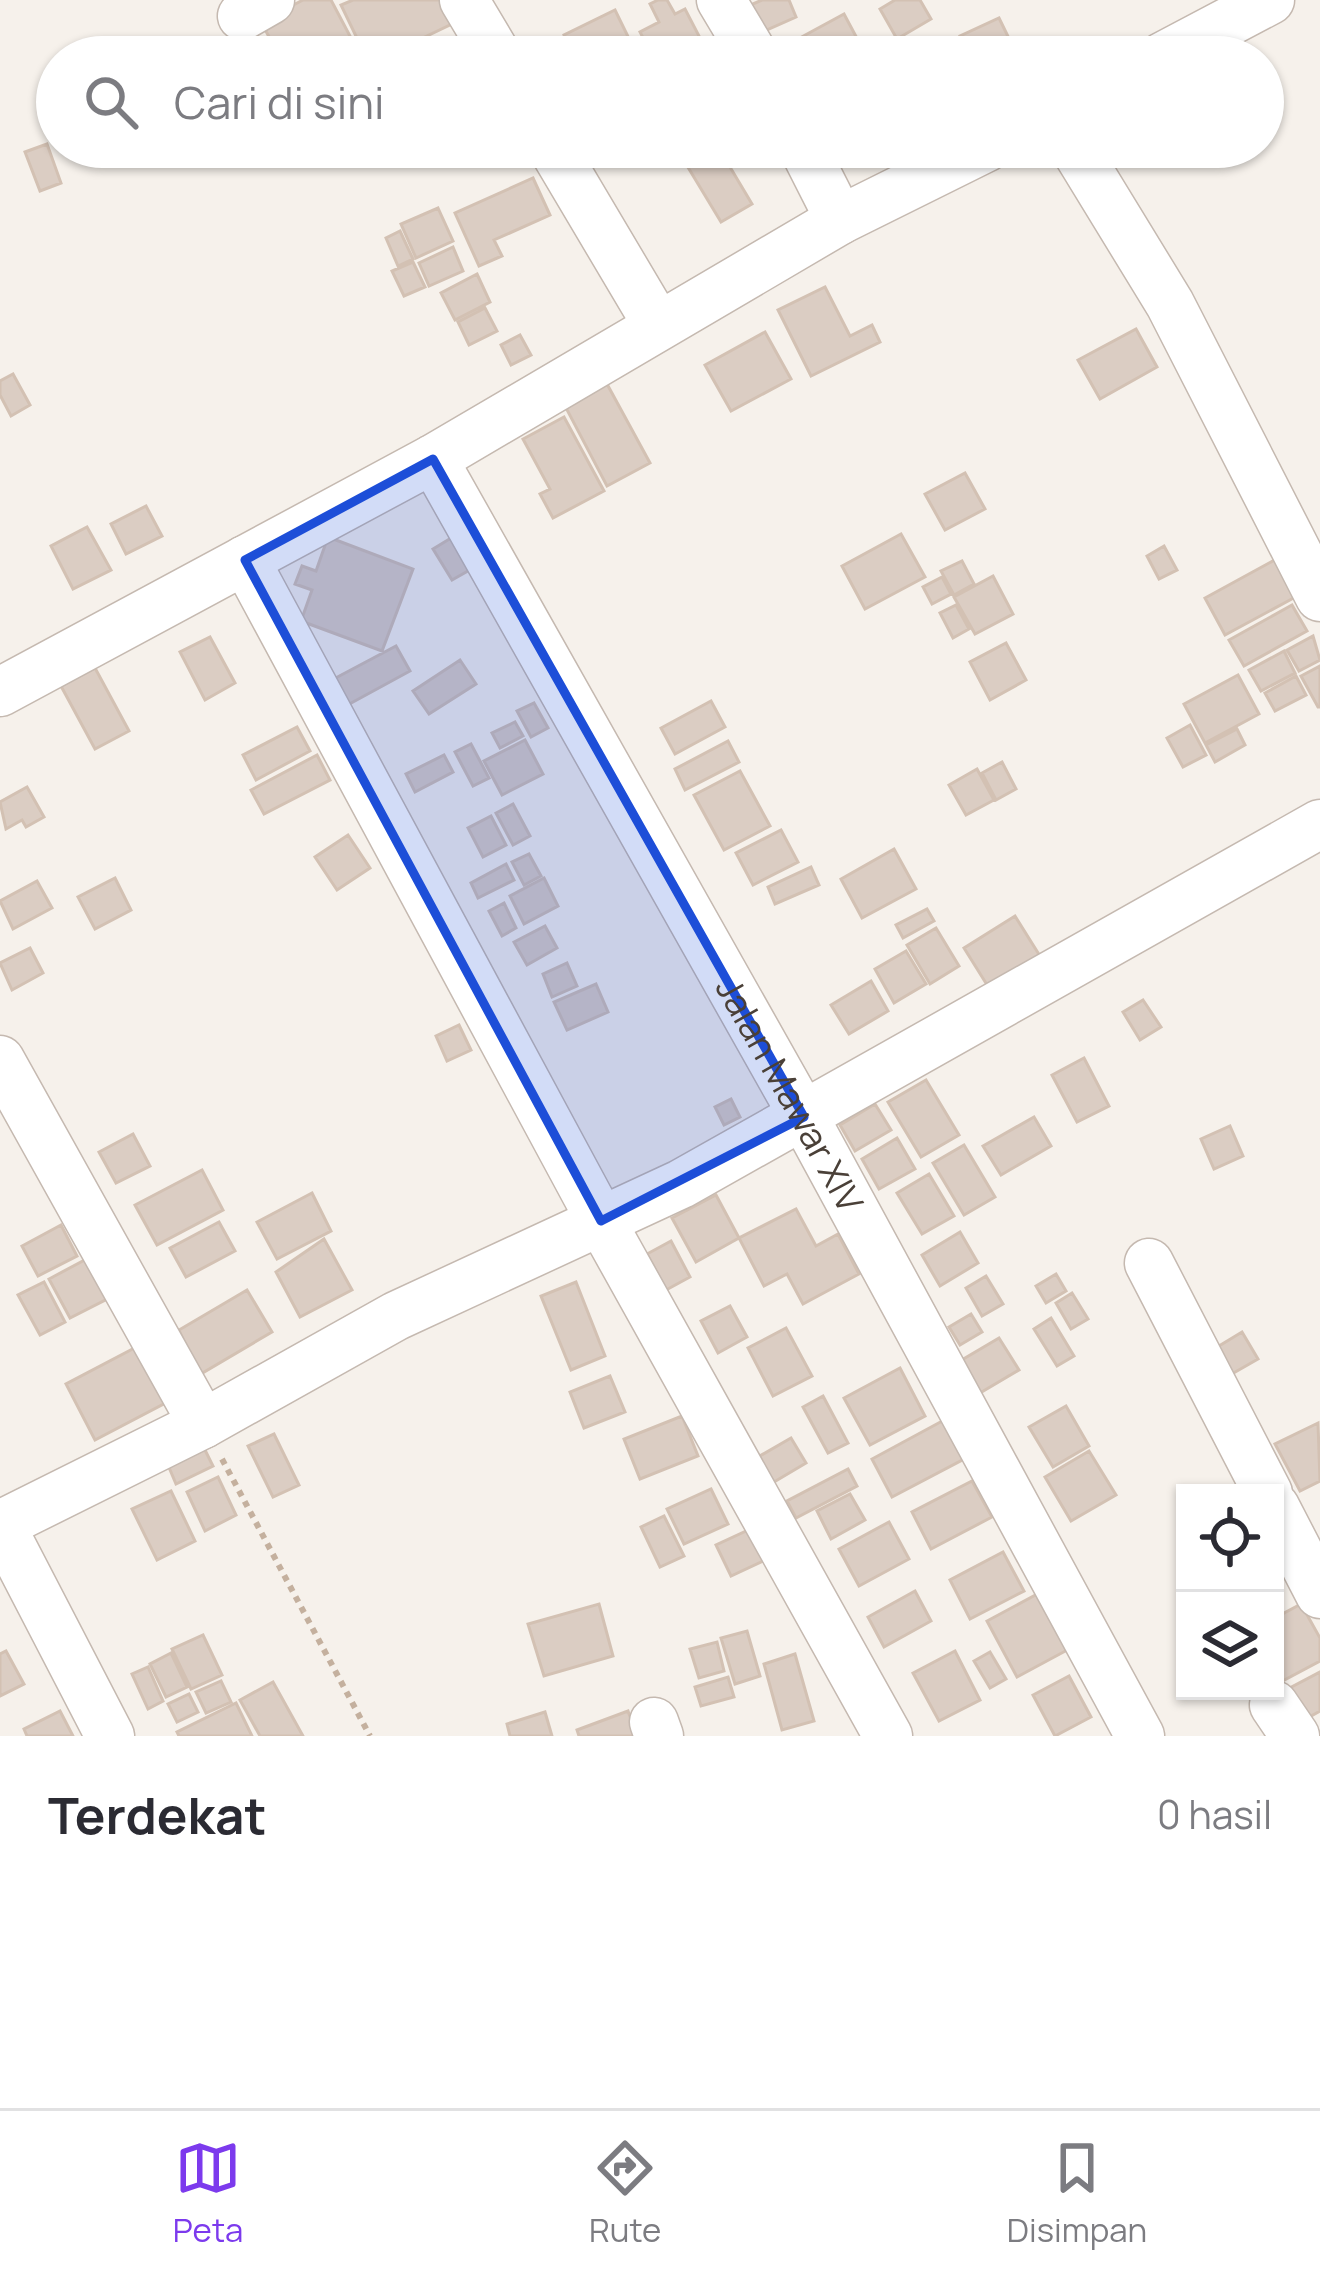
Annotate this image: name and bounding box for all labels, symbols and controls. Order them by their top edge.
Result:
search box [36,36,1284,168]
icon: search [78,69,144,135]
text: Cari di sini [174,71,384,133]
street label: Jalan Mawar XIV [705,968,876,1221]
map controls [1176,1484,1284,1700]
button: locate [1176,1484,1284,1592]
button: layers [1176,1592,1284,1700]
text: Terdekat [48,1780,266,1849]
text: 0 hasil [1157,1787,1272,1841]
tab: Peta [173,2135,243,2252]
tab: Rute [589,2135,661,2252]
tab: Disimpan [1007,2135,1147,2252]

